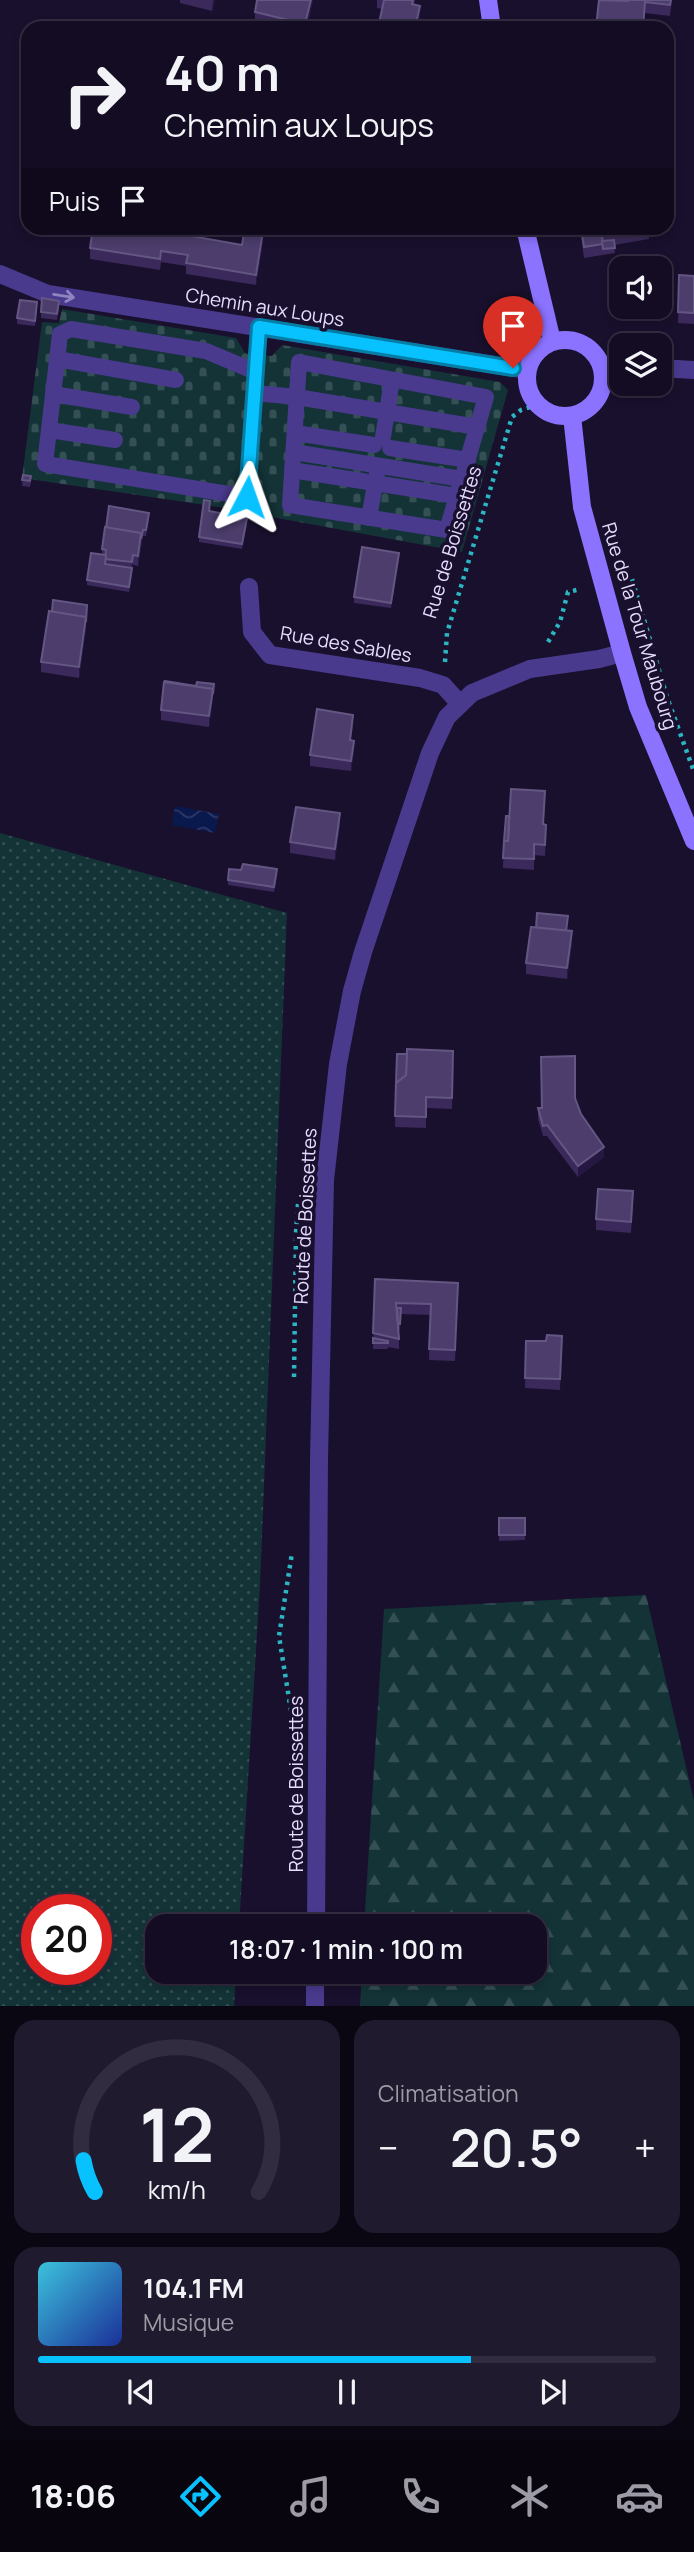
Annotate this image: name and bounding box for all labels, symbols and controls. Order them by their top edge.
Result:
text: 40 m [164,39,280,106]
icon: right [49,49,140,140]
text: Chemin aux Loups [164,103,434,147]
icon: arrive [114,182,152,220]
text: Puis [49,183,100,219]
map controls [609,256,672,396]
button: sound [609,256,672,319]
street label: Chemin aux Loups [184,282,346,332]
one-way arrow [52,290,75,303]
pin [483,296,543,368]
icon: arrive [494,307,532,345]
button: layers [609,333,672,396]
position arrow [210,460,284,534]
street label: Rue de Boissettes [416,463,488,621]
street label: Rue de la Tour Maubourg [596,519,684,733]
street label: Rue des Sables [278,620,414,668]
street label: Route de Boissettes [287,1127,323,1305]
street label: Route de Boissettes [283,1696,309,1872]
speed limit sign: 20 [21,1894,112,1985]
text: 18:07 · 1 min · 100 m [229,1931,463,1967]
text: Climatisation [378,2077,519,2109]
text: 12 [139,2085,215,2185]
text: 20.5° [450,2112,583,2183]
text: − [378,2121,399,2173]
text: + [634,2121,656,2173]
text: km/h [148,2172,206,2207]
text: 104.1 FM [143,2270,244,2306]
text: Musique [143,2306,234,2338]
icon: previous [122,2373,160,2411]
icon: pause [328,2373,366,2411]
icon: next [534,2373,572,2411]
icon: directions [176,2472,225,2521]
icon: music [286,2472,335,2521]
icon: phone [396,2472,445,2521]
icon: climate [505,2472,554,2521]
icon: car [615,2472,664,2521]
text: 18:06 [30,2474,116,2518]

